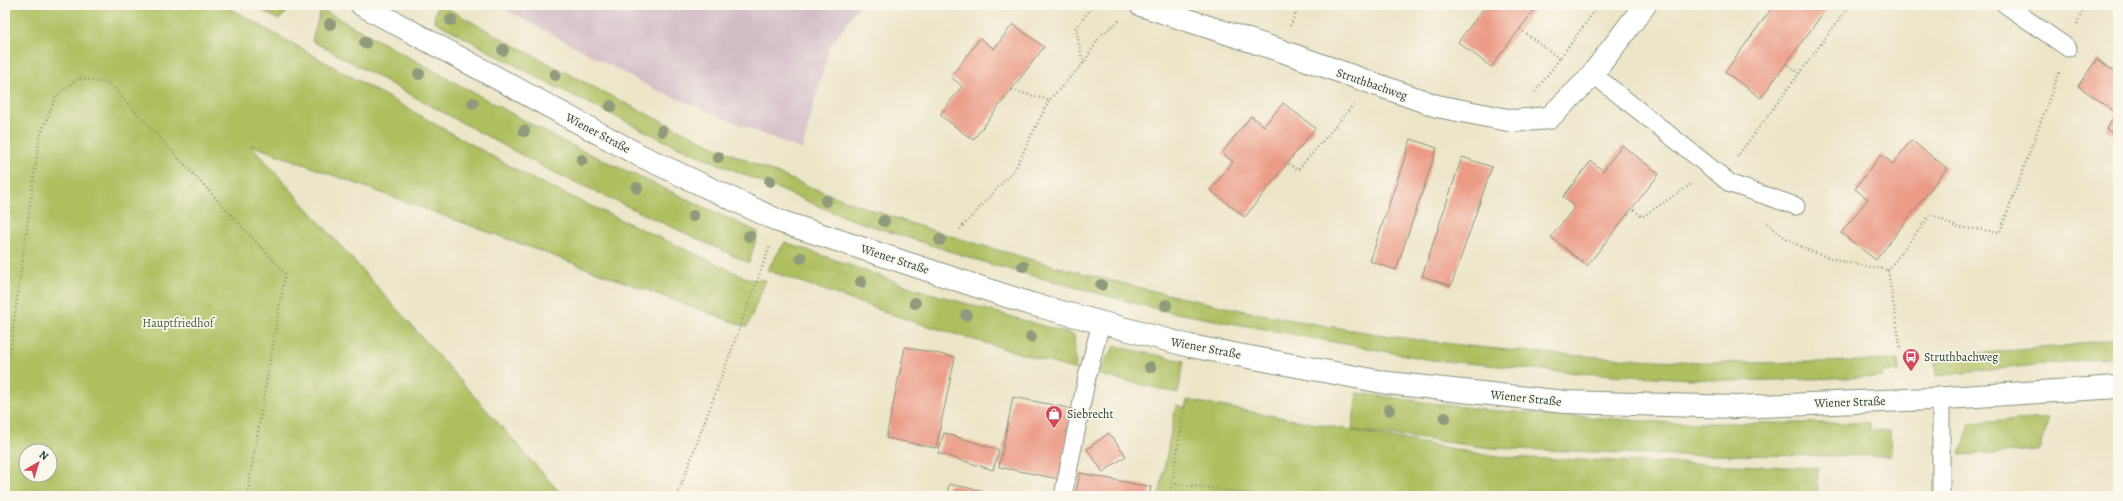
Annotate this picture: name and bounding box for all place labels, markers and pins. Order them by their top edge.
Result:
bus stop icon: Struthbachweg [1901,347,1921,372]
place label: Struthbachweg [1924,349,1998,365]
shop icon: Siebrecht [1044,404,1064,429]
place label: Siebrecht [1067,406,1113,422]

